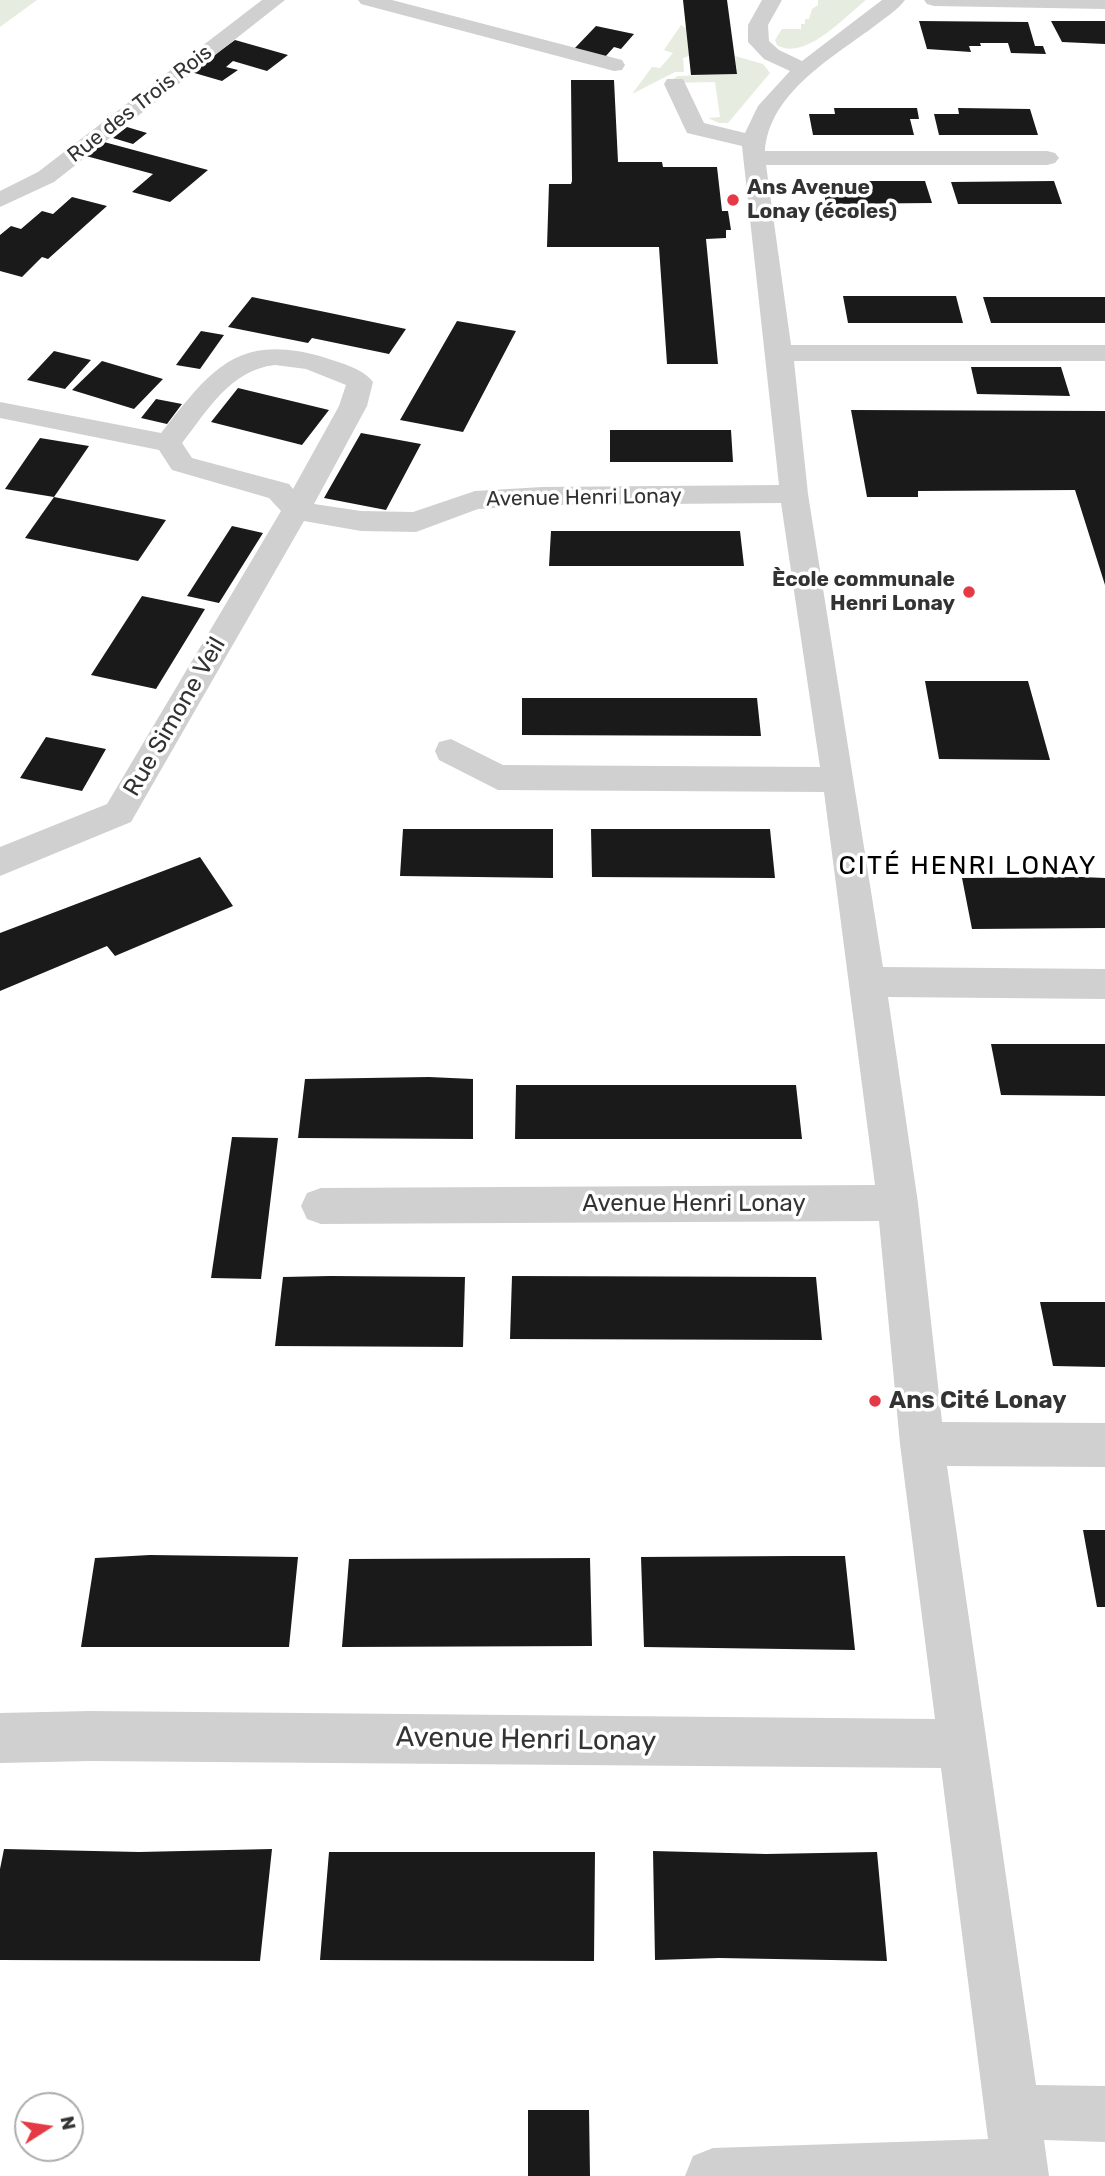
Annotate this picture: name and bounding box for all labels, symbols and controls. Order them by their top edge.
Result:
street label: Rue des Trois Rois [63,40,217,168]
place label: Ans Avenue Lonay (écoles) [747,175,897,225]
marker: Ans Avenue Lonay (écoles) [725,192,741,208]
street label: Avenue Henri Lonay [486,484,682,512]
place label: Ècole communale Henri Lonay [772,567,955,617]
marker: Ècole communale Henri Lonay [961,584,977,600]
street label: Rue Simone Veil [118,632,232,802]
district label: CITÉ HENRI LONAY [841,850,1095,882]
street label: Avenue Henri Lonay [582,1190,806,1218]
place label: Ans Cité Lonay [889,1387,1067,1415]
marker: Ans Cité Lonay [867,1393,883,1409]
street label: Avenue Henri Lonay [395,1721,657,1759]
north arrow [14,2092,84,2162]
text: N [55,2114,81,2132]

